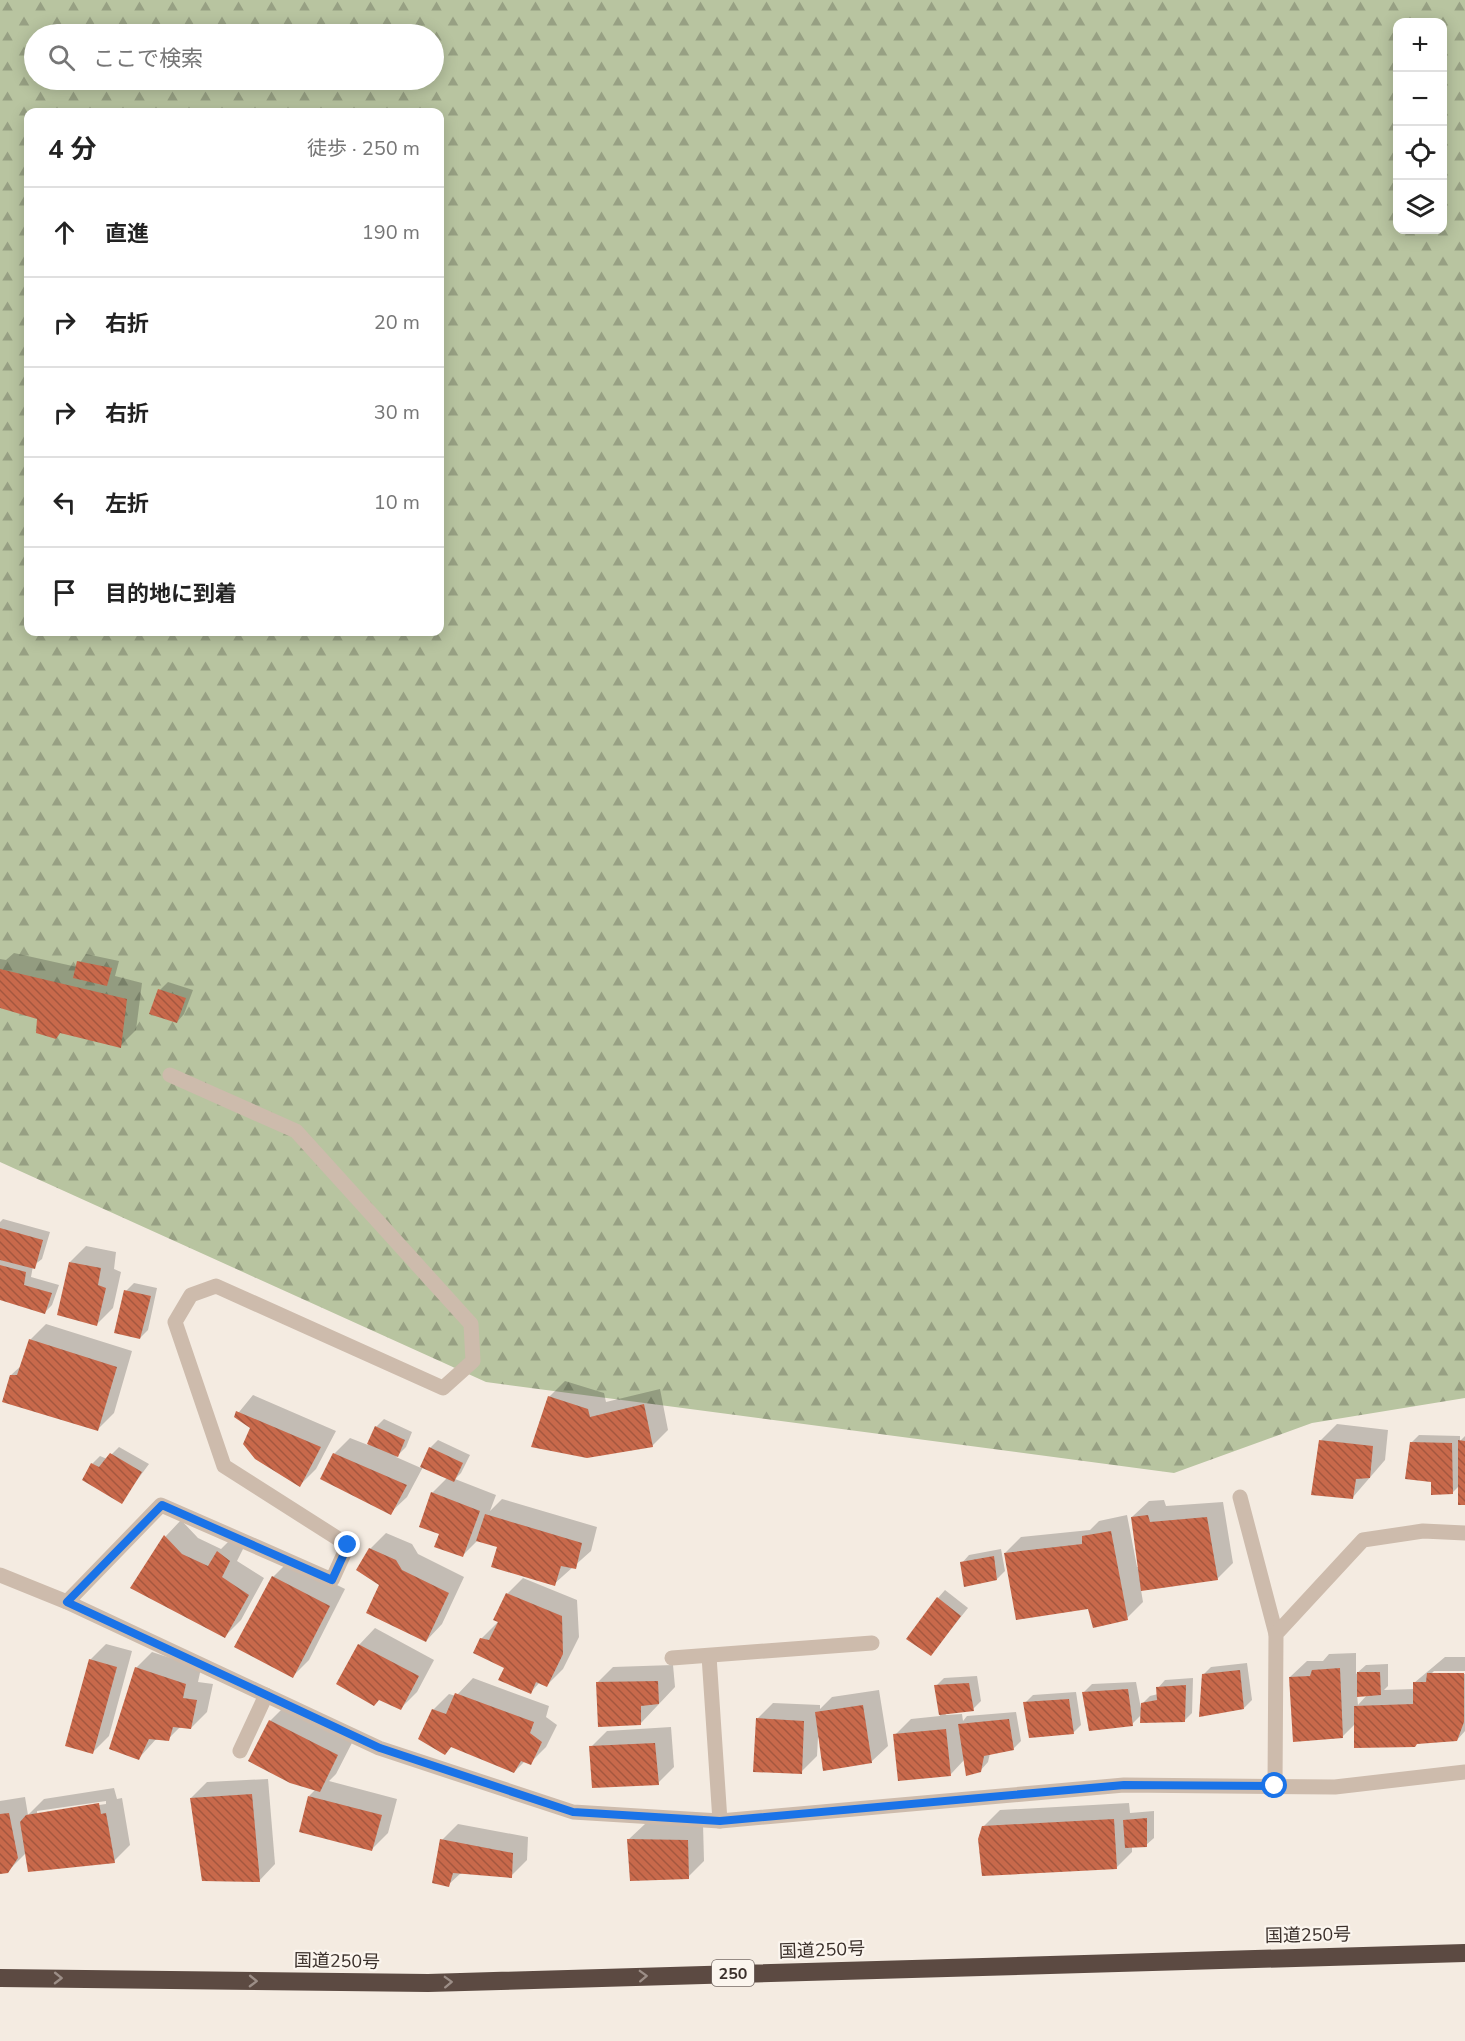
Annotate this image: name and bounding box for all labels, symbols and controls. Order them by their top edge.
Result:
map controls [1393,18,1447,234]
button: + [1393,18,1447,72]
search box [24,24,444,90]
icon: search [45,41,78,74]
text: ここで検索 [93,44,203,74]
button: − [1393,72,1447,126]
button: locate [1393,126,1447,180]
text: 4 分 [48,132,97,167]
text: 徒歩 · 250 m [307,135,420,162]
button: layers [1393,180,1447,234]
icon: ahead [48,216,81,249]
text: 直進 [105,219,149,249]
text: 190 m [362,219,420,246]
icon: right [48,306,81,339]
text: 右折 [105,309,149,339]
text: 20 m [374,309,420,336]
icon: right [48,396,81,429]
text: 右折 [105,399,149,429]
text: 30 m [374,399,420,426]
icon: left [48,486,81,519]
text: 左折 [105,489,149,519]
text: 10 m [374,489,420,516]
icon: arrive [48,576,81,609]
text: 目的地に到着 [105,579,237,609]
route end [334,1531,360,1557]
route start [1261,1772,1287,1798]
street label: 国道250号 [1265,1922,1351,1948]
street label: 国道250号 [778,1936,866,1964]
street label: 国道250号 [294,1948,380,1974]
road number: 250 [712,1960,754,1986]
one-way arrow [639,1970,648,1983]
one-way arrow [54,1972,63,1985]
one-way arrow [249,1975,258,1987]
one-way arrow [444,1976,453,1989]

